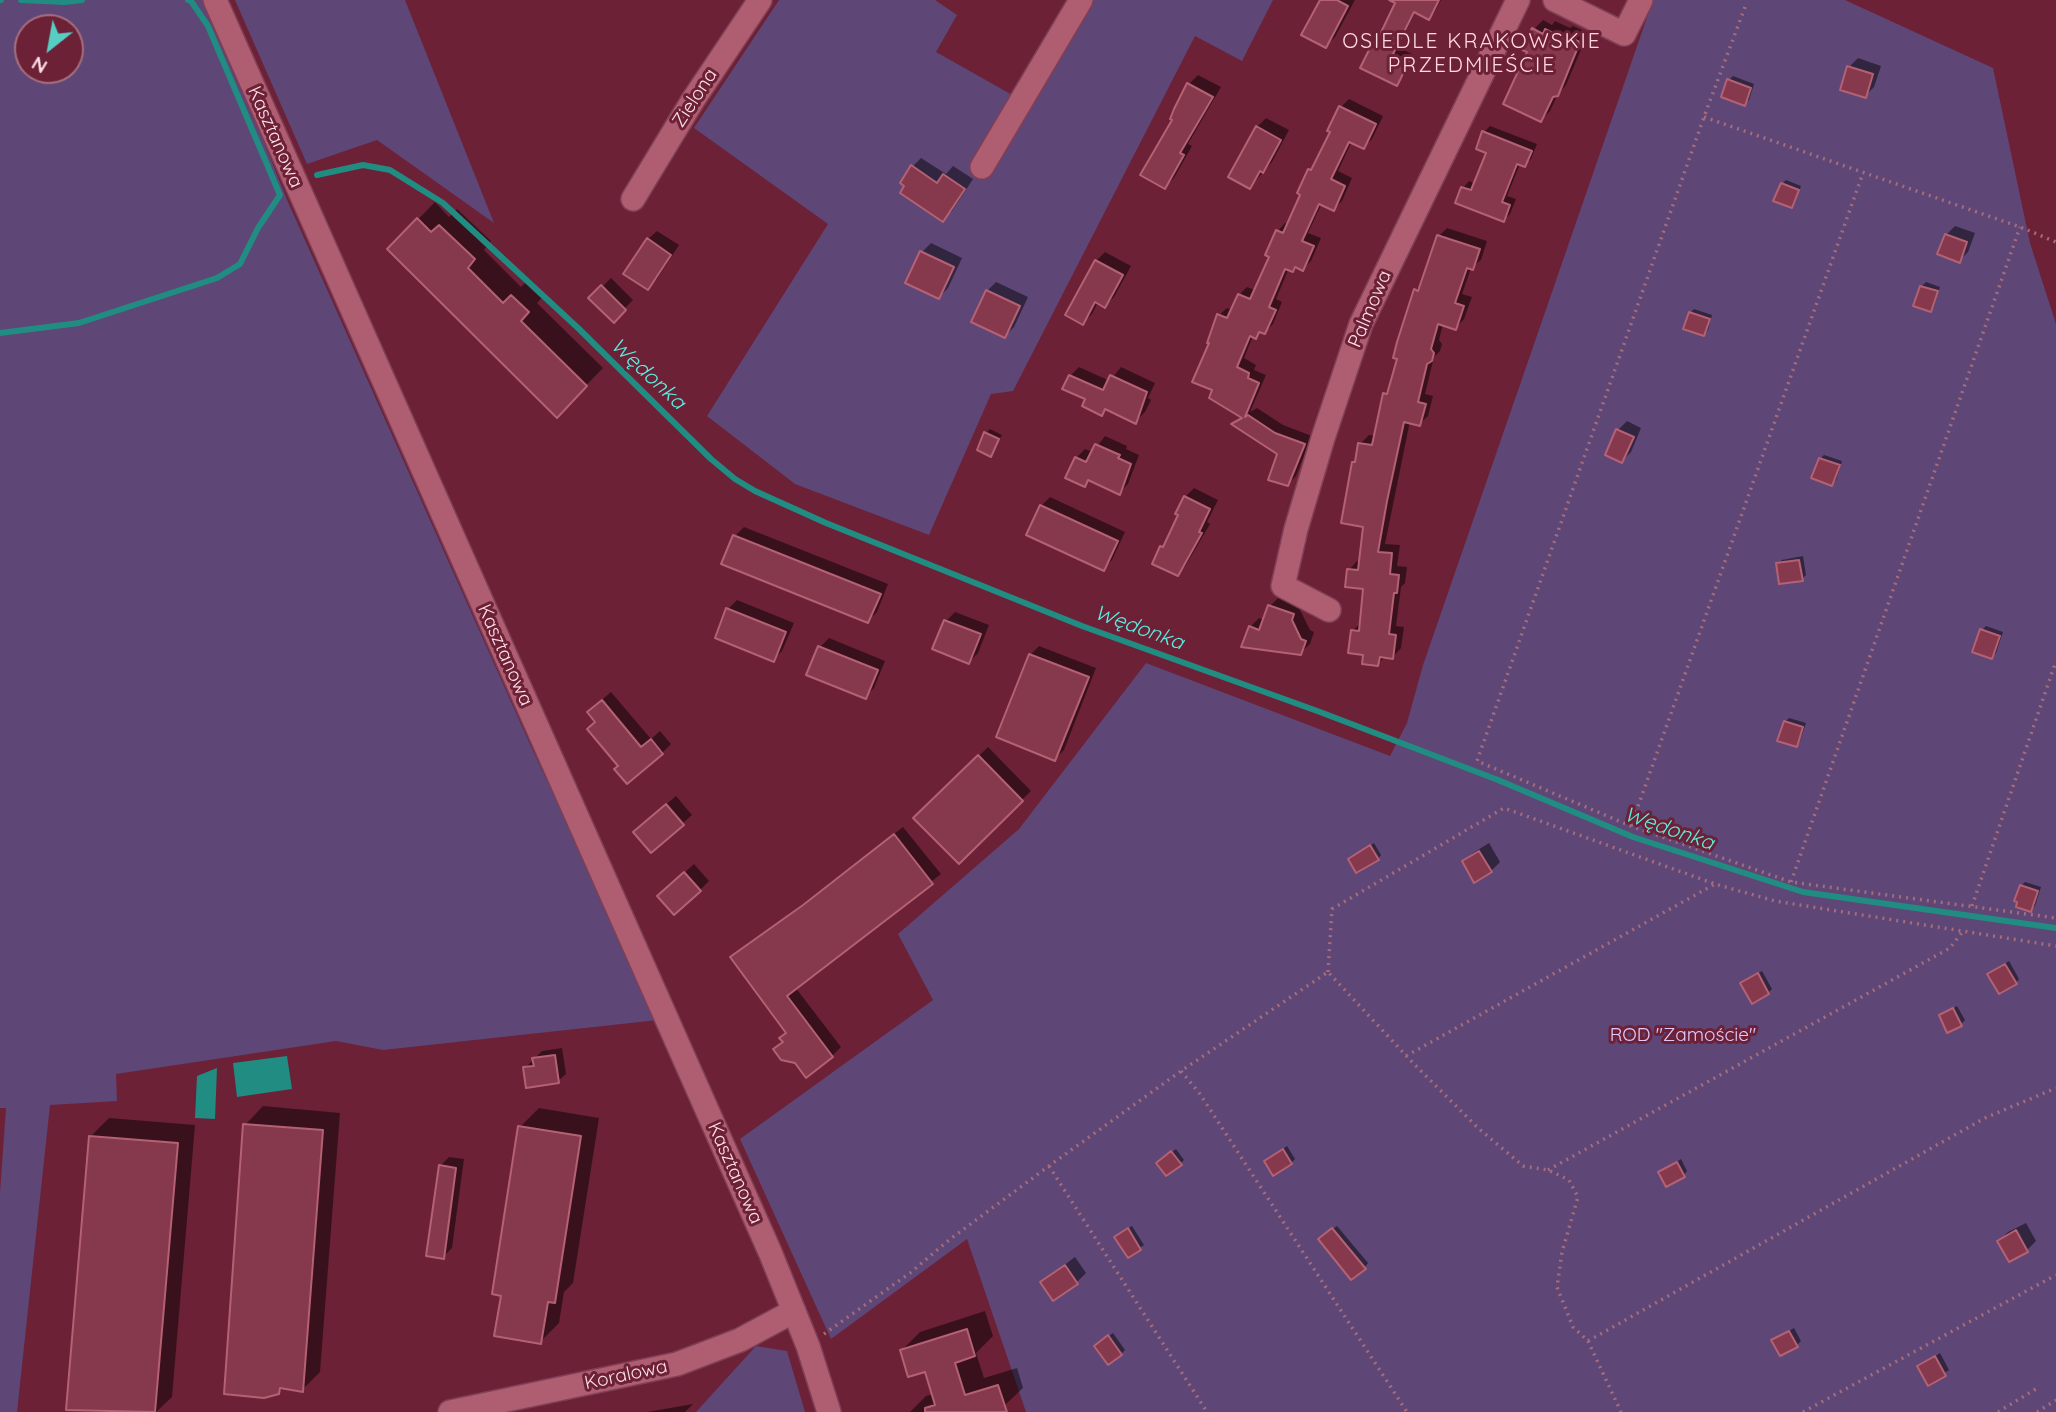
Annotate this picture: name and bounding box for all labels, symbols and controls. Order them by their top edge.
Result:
north arrow [14,14,84,84]
district label: OSIEDLE KRAKOWSKIE PRZEDMIEŚCIE [1344,29,1600,79]
text: N [27,51,51,79]
street label: Zielona [668,64,722,132]
street label: Kasztanowa [242,83,308,191]
street label: Palmowa [1344,267,1396,351]
water label: Wędonka [605,333,691,415]
water label: Wędonka [1091,600,1187,656]
street label: Kasztanowa [472,601,538,709]
water label: Wędonka [1621,802,1717,856]
park label: ROD "Zamoście" [1610,1024,1756,1046]
street label: Kasztanowa [702,1119,768,1227]
street label: Koralowa [583,1355,669,1395]

